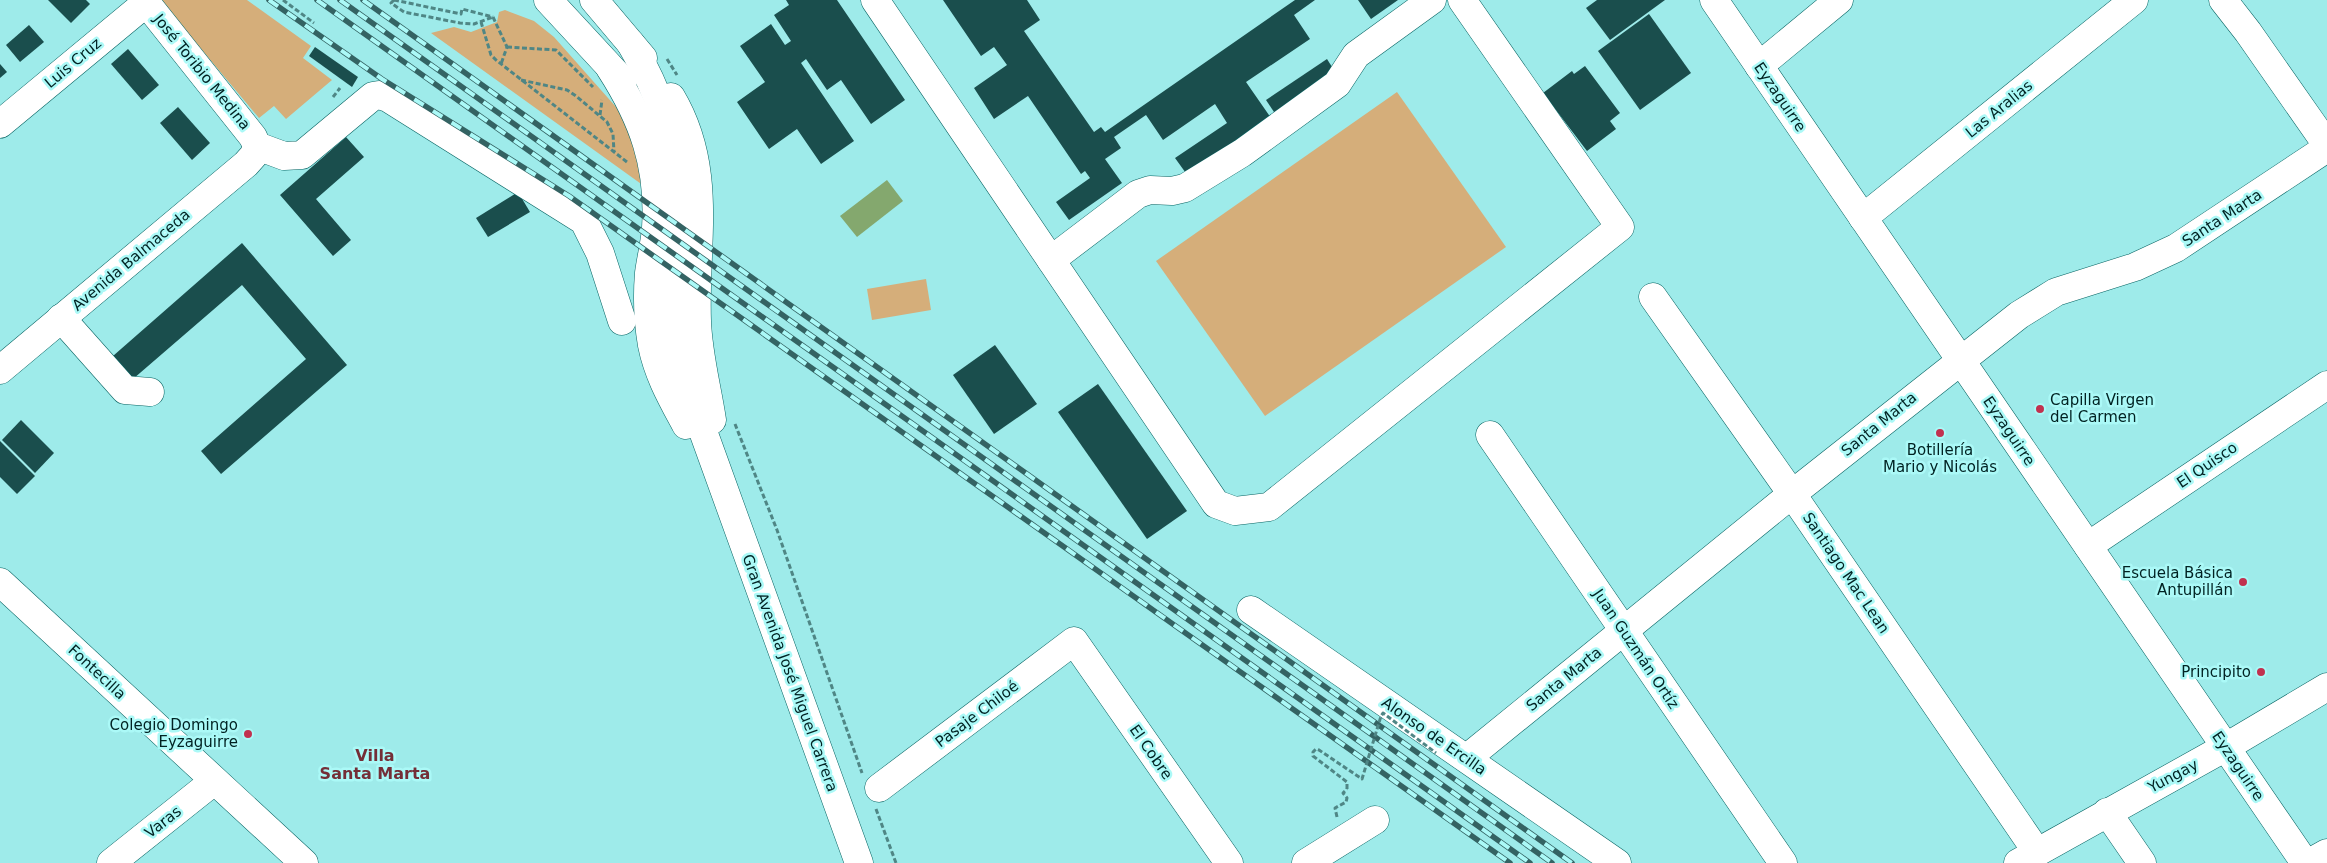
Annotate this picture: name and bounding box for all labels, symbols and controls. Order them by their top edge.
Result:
street label: José Toribio Medina [149,10,254,134]
street label: Luis Cruz [41,34,105,92]
street label: Eyzaguirre [1750,59,1810,135]
street label: Las Aralias [1962,76,2036,142]
street label: Santa Marta [2179,186,2265,250]
street label: Avenida Balmaceda [68,205,194,315]
street label: Santa Marta [1838,388,1920,460]
place label: Capilla Virgen del Carmen [2050,391,2154,426]
street label: Eyzaguirre [1979,393,2039,469]
marker: Capilla Virgen del Carmen [2034,403,2046,415]
marker: Botillería Mario y Nicolás [1934,427,1946,439]
street label: El Quisco [2173,438,2241,492]
place label: Botillería Mario y Nicolás [1883,441,1997,476]
street label: Santiago Mac Lean [1799,509,1893,637]
street label: Gran Avenida José Miguel Carrera [739,552,841,794]
place label: Escuela Básica Antupillán [2122,564,2233,599]
marker: Escuela Básica Antupillán [2237,576,2249,588]
street label: Juan Guzmán Ortíz [1589,585,1683,712]
street label: Fontecilla [65,641,129,703]
street label: Santa Marta [1523,643,1605,715]
place label: Principito [2181,663,2251,681]
marker: Principito [2255,666,2267,678]
street label: Pasaje Chiloé [932,677,1022,751]
street label: Alonso de Ercilla [1378,693,1490,779]
place label: Colegio Domingo Eyzaguirre [110,716,238,751]
street label: El Cobre [1126,721,1176,783]
marker: Colegio Domingo Eyzaguirre [242,728,254,740]
street label: Eyzaguirre [2208,728,2268,804]
district label: Villa Santa Marta [320,746,430,783]
street label: Yungay [2144,755,2201,797]
street label: Varas [141,802,185,842]

